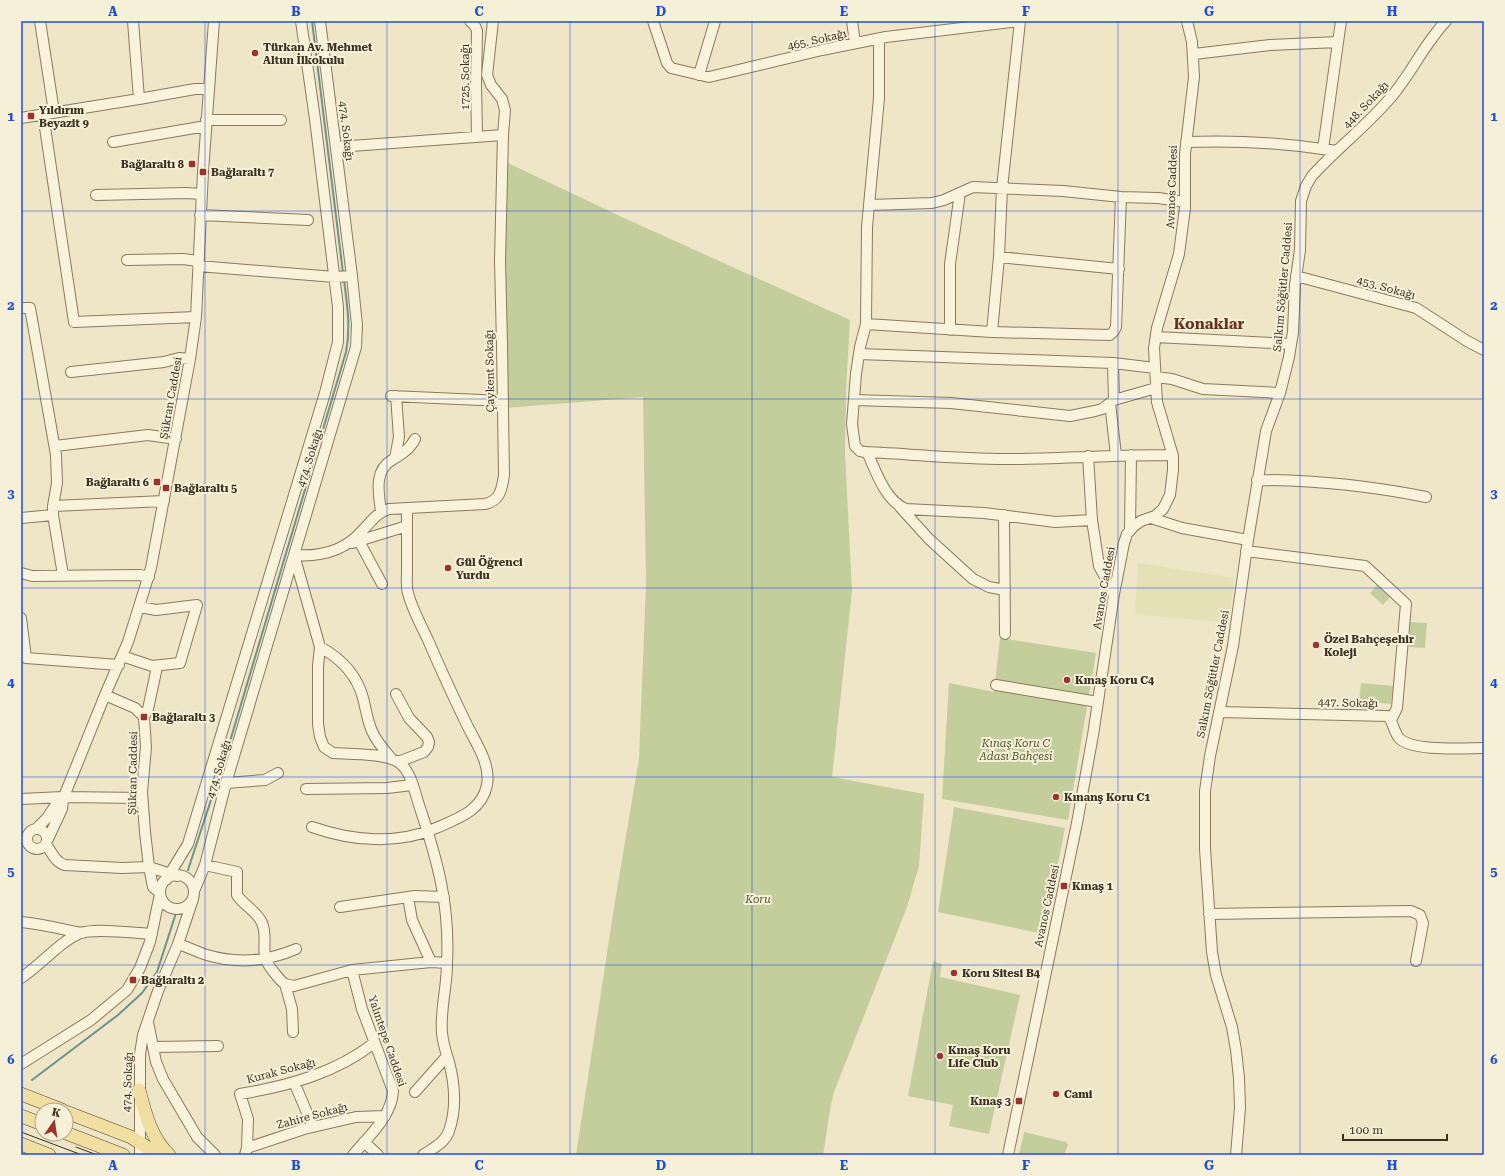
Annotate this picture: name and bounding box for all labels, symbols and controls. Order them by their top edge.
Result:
text: A [108,4,118,19]
text: B [291,4,301,19]
text: C [474,4,484,19]
text: D [656,4,666,19]
text: E [840,4,848,19]
text: F [1022,4,1030,19]
text: G [1204,4,1214,19]
text: H [1387,4,1398,19]
street label: 465. Sokağı [786,27,848,53]
place label: Türkan Av. Mehmet Altun İlkokulu [263,41,373,67]
street label: 1725. Sokağı [459,43,472,110]
marker: Türkan Av. Mehmet Altun İlkokulu [250,48,260,58]
street label: 448. Sokağı [1341,78,1392,131]
street label: 474. Sokağı [336,100,356,162]
place label: Yıldırım Beyazit 9 [39,104,89,130]
text: 1 [7,109,15,124]
text: 1 [1490,109,1498,124]
marker: Yıldırım Beyazit 9 [26,111,36,121]
street label: Avanos Caddesi [1164,144,1180,229]
place label: Bağlaraltı 8 [121,158,184,171]
marker: Bağlaraltı 8 [187,159,197,169]
place label: Bağlaraltı 7 [211,166,274,179]
marker: Bağlaraltı 7 [198,167,208,177]
street label: Salkım Söğütler Caddesi [1271,221,1295,352]
street label: 453. Sokağı [1355,274,1417,302]
text: 2 [7,298,15,313]
text: 2 [1490,298,1498,313]
district label: Konaklar [1174,315,1245,333]
street label: Çaykent Sokağı [483,329,497,413]
street label: Şükran Caddesi [157,355,185,440]
street label: 474. Sokağı [295,427,325,489]
place label: Bağlaraltı 6 [86,476,149,489]
marker: Bağlaraltı 6 [152,477,162,487]
place label: Bağlaraltı 5 [174,482,237,495]
marker: Bağlaraltı 5 [161,483,171,493]
text: 3 [7,486,15,501]
text: 3 [1490,486,1498,501]
street label: Avanos Caddesi [1090,545,1118,630]
place label: Gül Öğrenci Yurdu [456,555,523,582]
marker: Gül Öğrenci Yurdu [443,563,453,573]
street label: Salkım Söğütler Caddesi [1194,609,1232,739]
place label: Özel Bahçeşehir Koleji [1324,632,1414,659]
marker: Özel Bahçeşehir Koleji [1311,640,1321,650]
place label: Kınaş Koru C4 [1075,674,1155,687]
text: 4 [7,675,15,690]
marker: Kınaş Koru C4 [1062,675,1072,685]
text: 4 [1490,675,1498,690]
street label: 447. Sokağı [1318,696,1379,710]
place label: Bağlaraltı 3 [152,711,215,724]
marker: Bağlaraltı 3 [139,712,149,722]
street label: Şükran Caddesi [126,731,140,815]
park label: Kınaş Koru C Adası Bahçesi [978,737,1053,763]
street label: 474. Sokağı [204,738,234,800]
place label: Kınanş Koru C1 [1064,791,1150,804]
marker: Kınanş Koru C1 [1051,792,1061,802]
street label: Avanos Caddesi [1032,863,1062,948]
text: 5 [7,864,15,879]
text: 5 [1490,864,1498,879]
place label: Kınaş 1 [1072,880,1113,893]
marker: Kınaş 1 [1059,881,1069,891]
park label: Koru [744,893,771,906]
place label: Koru Sitesi B4 [962,967,1041,980]
marker: Koru Sitesi B4 [949,968,959,978]
place label: Bağlaraltı 2 [141,974,204,987]
marker: Bağlaraltı 2 [128,975,138,985]
street label: Yalıntepe Caddesi [365,994,409,1089]
place label: Kınaş Koru Life Club [948,1044,1011,1070]
street label: 474. Sokağı [120,1051,136,1112]
marker: Kınaş Koru Life Club [935,1051,945,1061]
text: 6 [7,1052,15,1067]
text: 6 [1490,1052,1498,1067]
street label: Kurak Sokağı [245,1055,317,1086]
place label: Cami [1064,1088,1093,1101]
marker: Cami [1051,1089,1061,1099]
place label: Kınaş 3 [970,1095,1011,1108]
marker: Kınaş 3 [1014,1096,1024,1106]
street label: Zahire Sokağı [275,1100,349,1132]
north arrow [34,1102,74,1142]
text: K [50,1105,62,1120]
scale bar [1343,1116,1447,1142]
text: 100 m [1349,1123,1383,1137]
text: A [108,1158,118,1173]
text: B [291,1158,301,1173]
text: C [474,1158,484,1173]
text: D [656,1158,666,1173]
text: E [840,1158,848,1173]
text: F [1022,1158,1030,1173]
text: G [1204,1158,1214,1173]
text: H [1387,1158,1398,1173]

